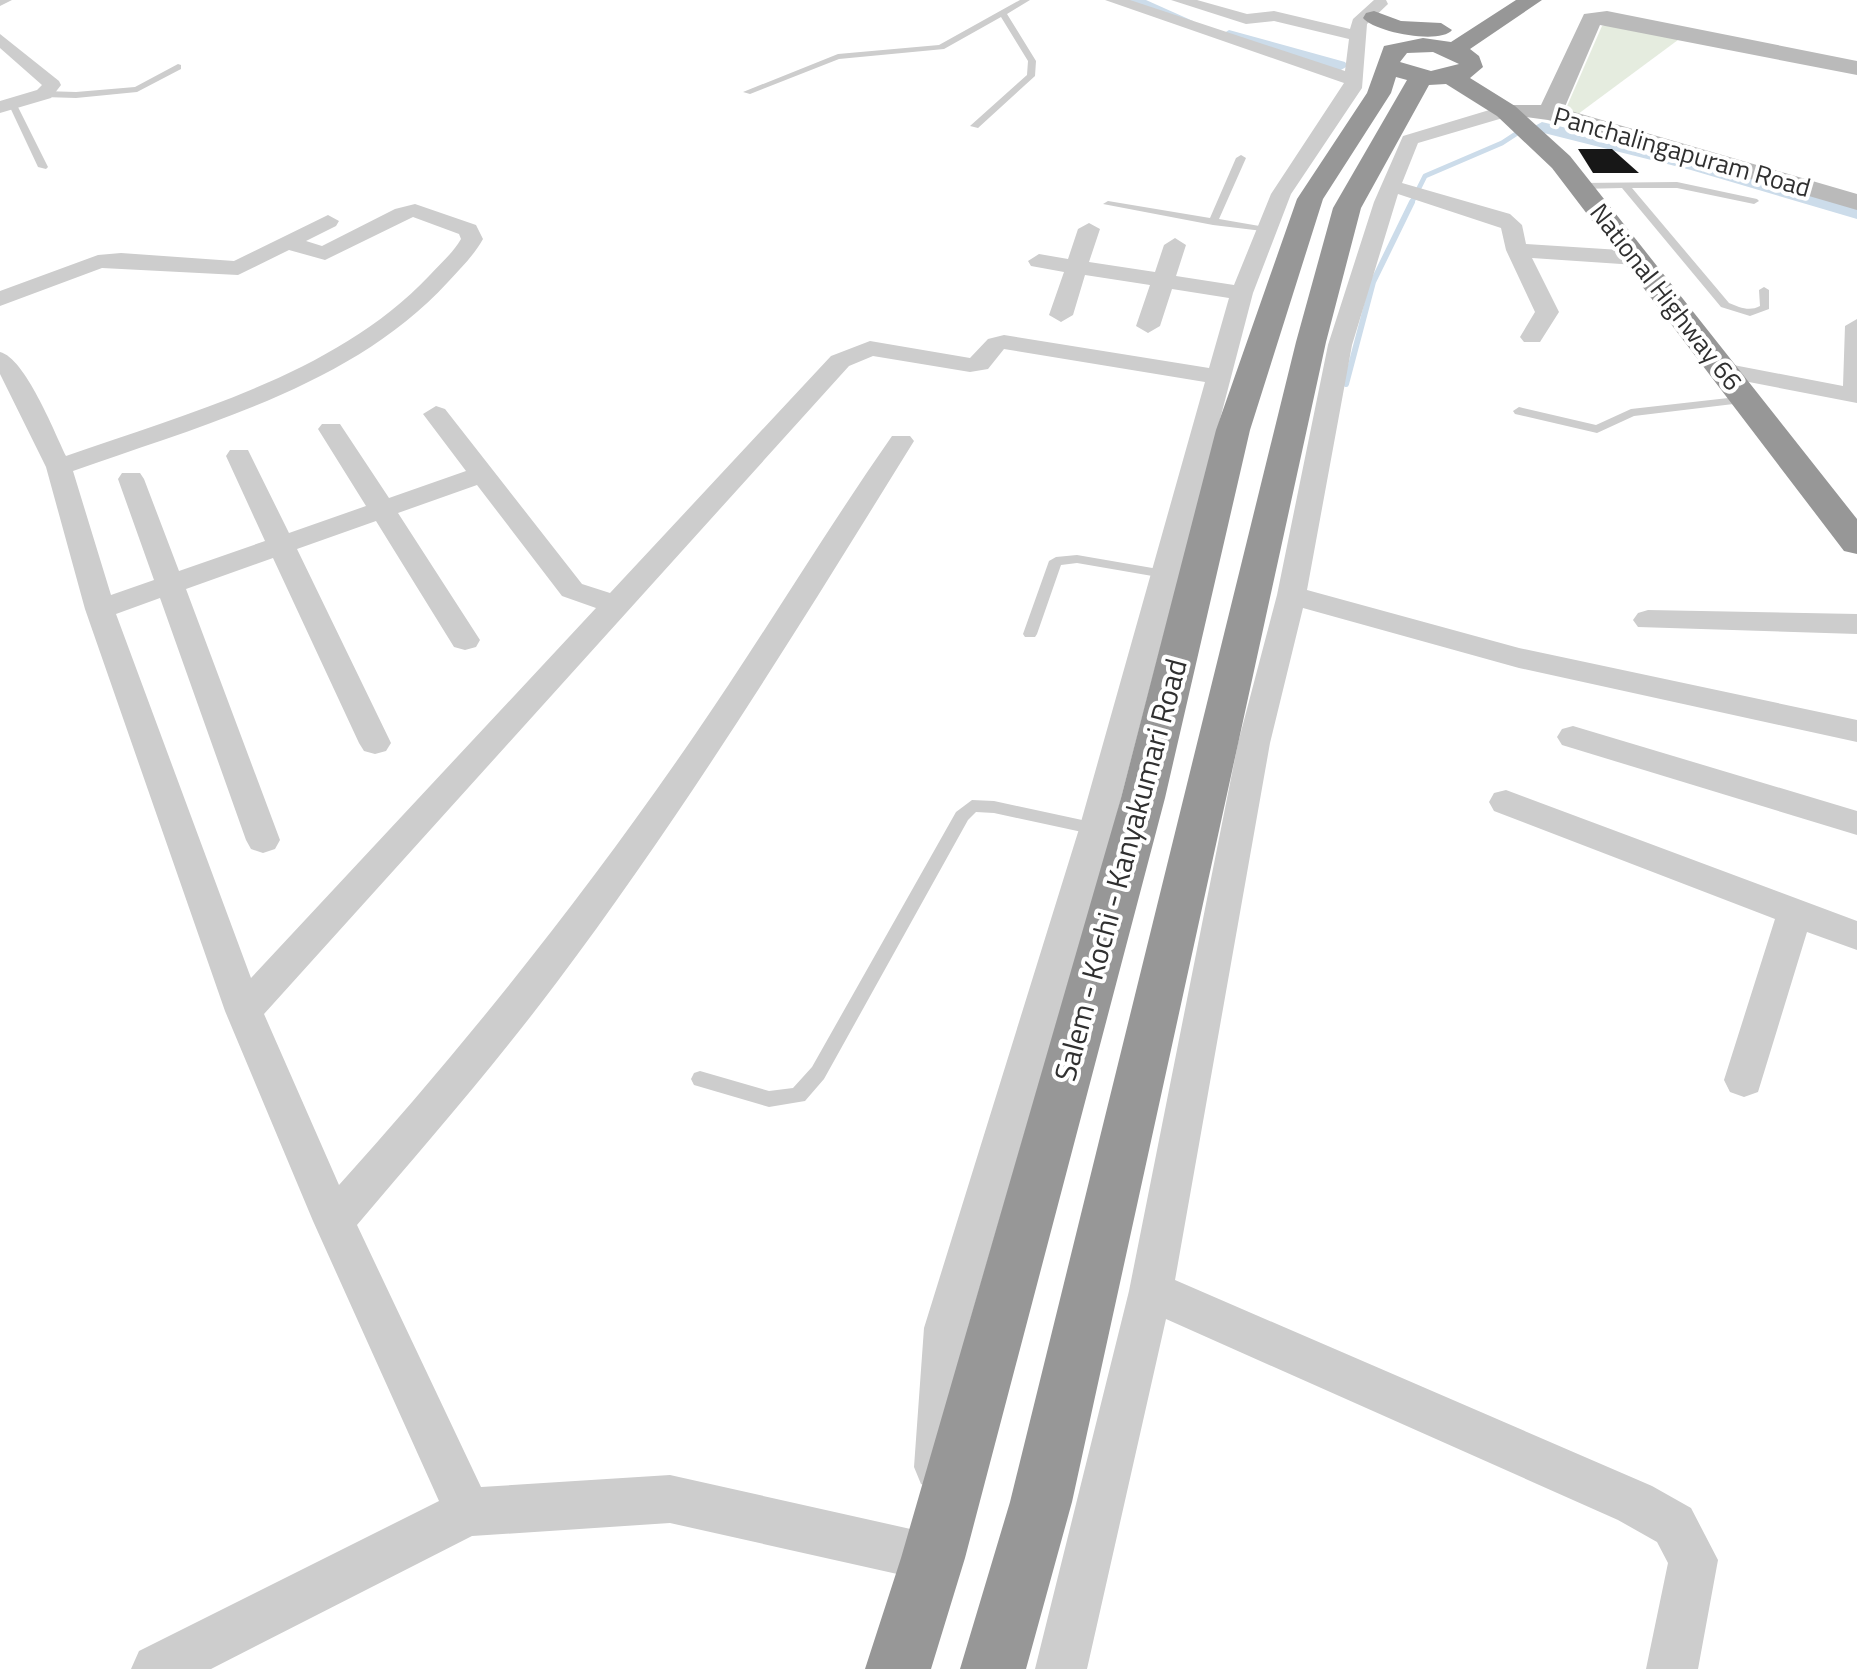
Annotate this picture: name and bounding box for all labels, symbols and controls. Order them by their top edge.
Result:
street label: Panchalingapuram Road [1549,96,1815,207]
street label: National Highway 66 [1581,195,1752,399]
street label: Salem - Kochi - Kanyakumari Road [1041,653,1199,1086]

